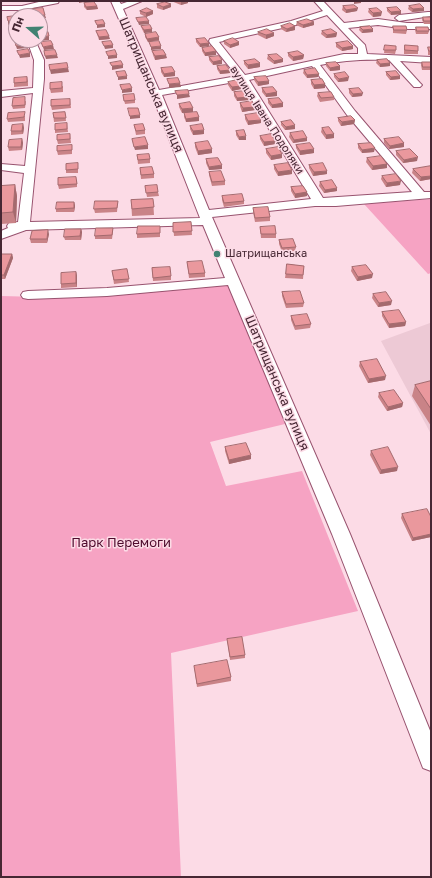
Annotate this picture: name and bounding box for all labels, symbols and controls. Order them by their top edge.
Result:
north arrow [8,8,48,48]
text: Пн [9,15,26,33]
street label: Шатрищанська вулиця [115,15,187,155]
street label: вулиця Івана Подоляки [227,63,307,177]
place label: Шатрищанська [225,247,307,261]
marker: Шатрищанська [212,249,222,259]
street label: Шатрищанська вулиця [241,313,313,453]
park label: Парк Перемоги [71,535,171,551]

